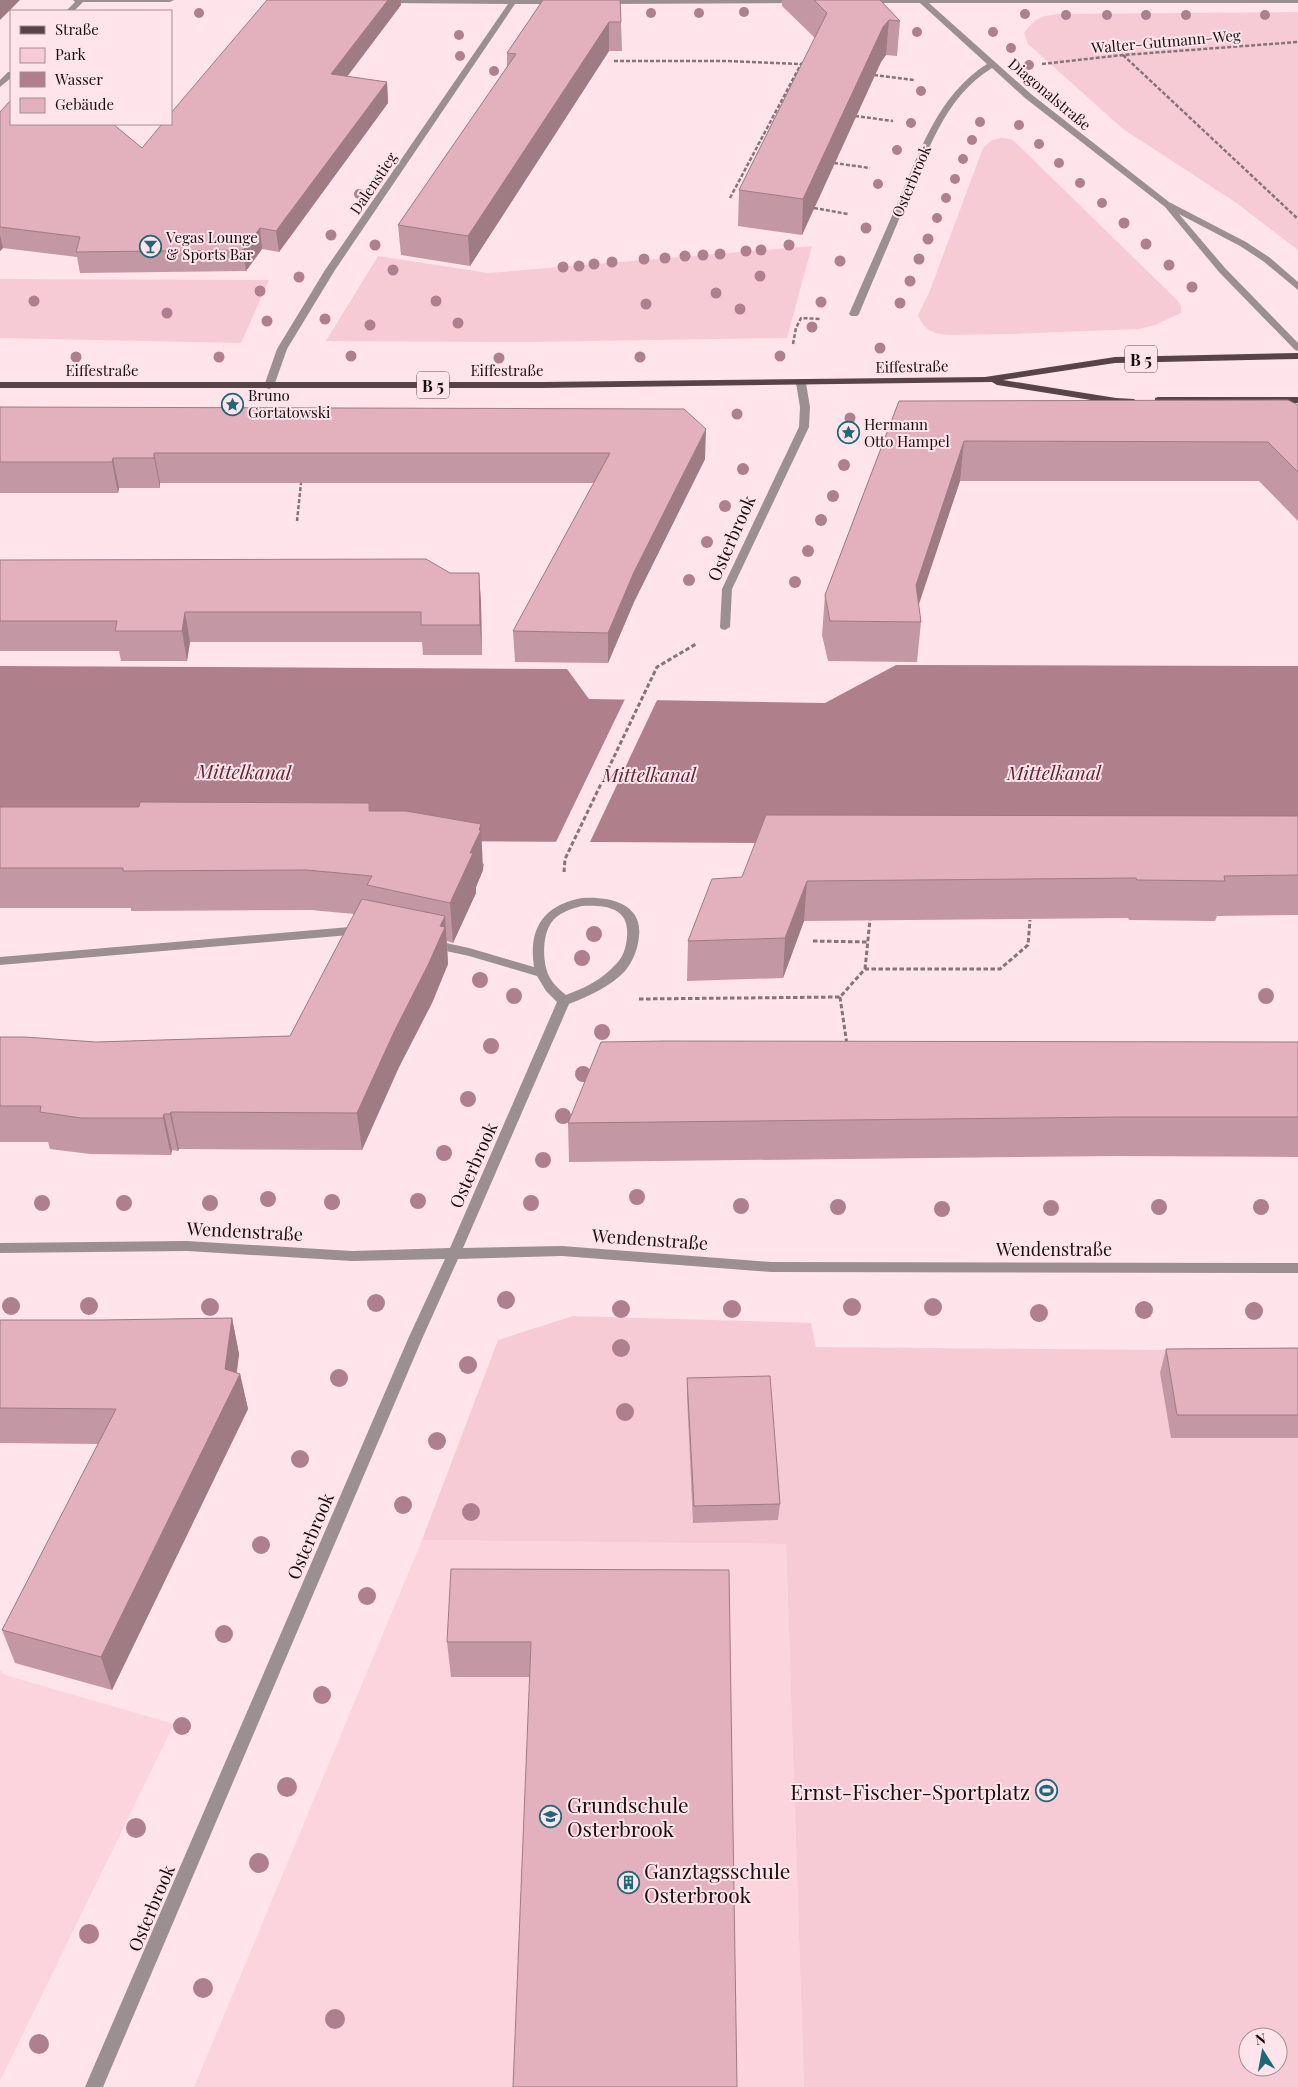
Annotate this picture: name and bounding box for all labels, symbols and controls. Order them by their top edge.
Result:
legend [10,10,172,125]
text: Straße [55,19,99,39]
street label: Walter-Gutmann-Weg [1089,25,1242,58]
text: Park [55,44,87,64]
street label: Diagonalstraße [1005,54,1095,134]
text: Wasser [54,69,103,89]
text: Gebäude [55,94,114,114]
street label: Osterbrook [887,141,935,220]
street label: Dalenstieg [345,148,401,218]
place label: Vegas Lounge & Sports Bar [165,227,258,264]
bar icon: Vegas Lounge & Sports Bar [138,234,162,258]
road number: B 5 [1125,346,1157,372]
street label: Eiffestraße [875,355,949,377]
street label: Eiffestraße [65,360,139,380]
street label: Eiffestraße [470,360,544,380]
road number: B 5 [417,372,449,398]
place label: Bruno Gortatowski [248,385,331,422]
place icon: Bruno Gortatowski [220,392,244,416]
place label: Hermann Otto Hampel [864,414,950,451]
place icon: Hermann Otto Hampel [836,421,860,445]
street label: Osterbrook [701,491,761,585]
water label: Mittelkanal [196,757,292,785]
water label: Mittelkanal [1006,759,1102,785]
water label: Mittelkanal [601,761,697,787]
street label: Osterbrook [443,1118,503,1212]
street label: Wendenstraße [185,1216,304,1246]
street label: Wendenstraße [590,1223,709,1255]
street label: Wendenstraße [995,1237,1112,1261]
street label: Osterbrook [281,1489,339,1583]
place label: Ernst-Fischer-Sportplatz [790,1777,1030,1805]
sports icon: Ernst-Fischer-Sportplatz [1034,1779,1058,1803]
place label: Grundschule Osterbrook [567,1790,689,1842]
school or university icon: Grundschule Osterbrook [539,1804,563,1828]
place label: Ganztagsschule Osterbrook [644,1856,790,1908]
street label: Osterbrook [122,1861,180,1955]
building icon: Ganztagsschule Osterbrook [616,1870,640,1894]
north arrow [1238,2027,1288,2077]
text: N [1254,2028,1267,2049]

